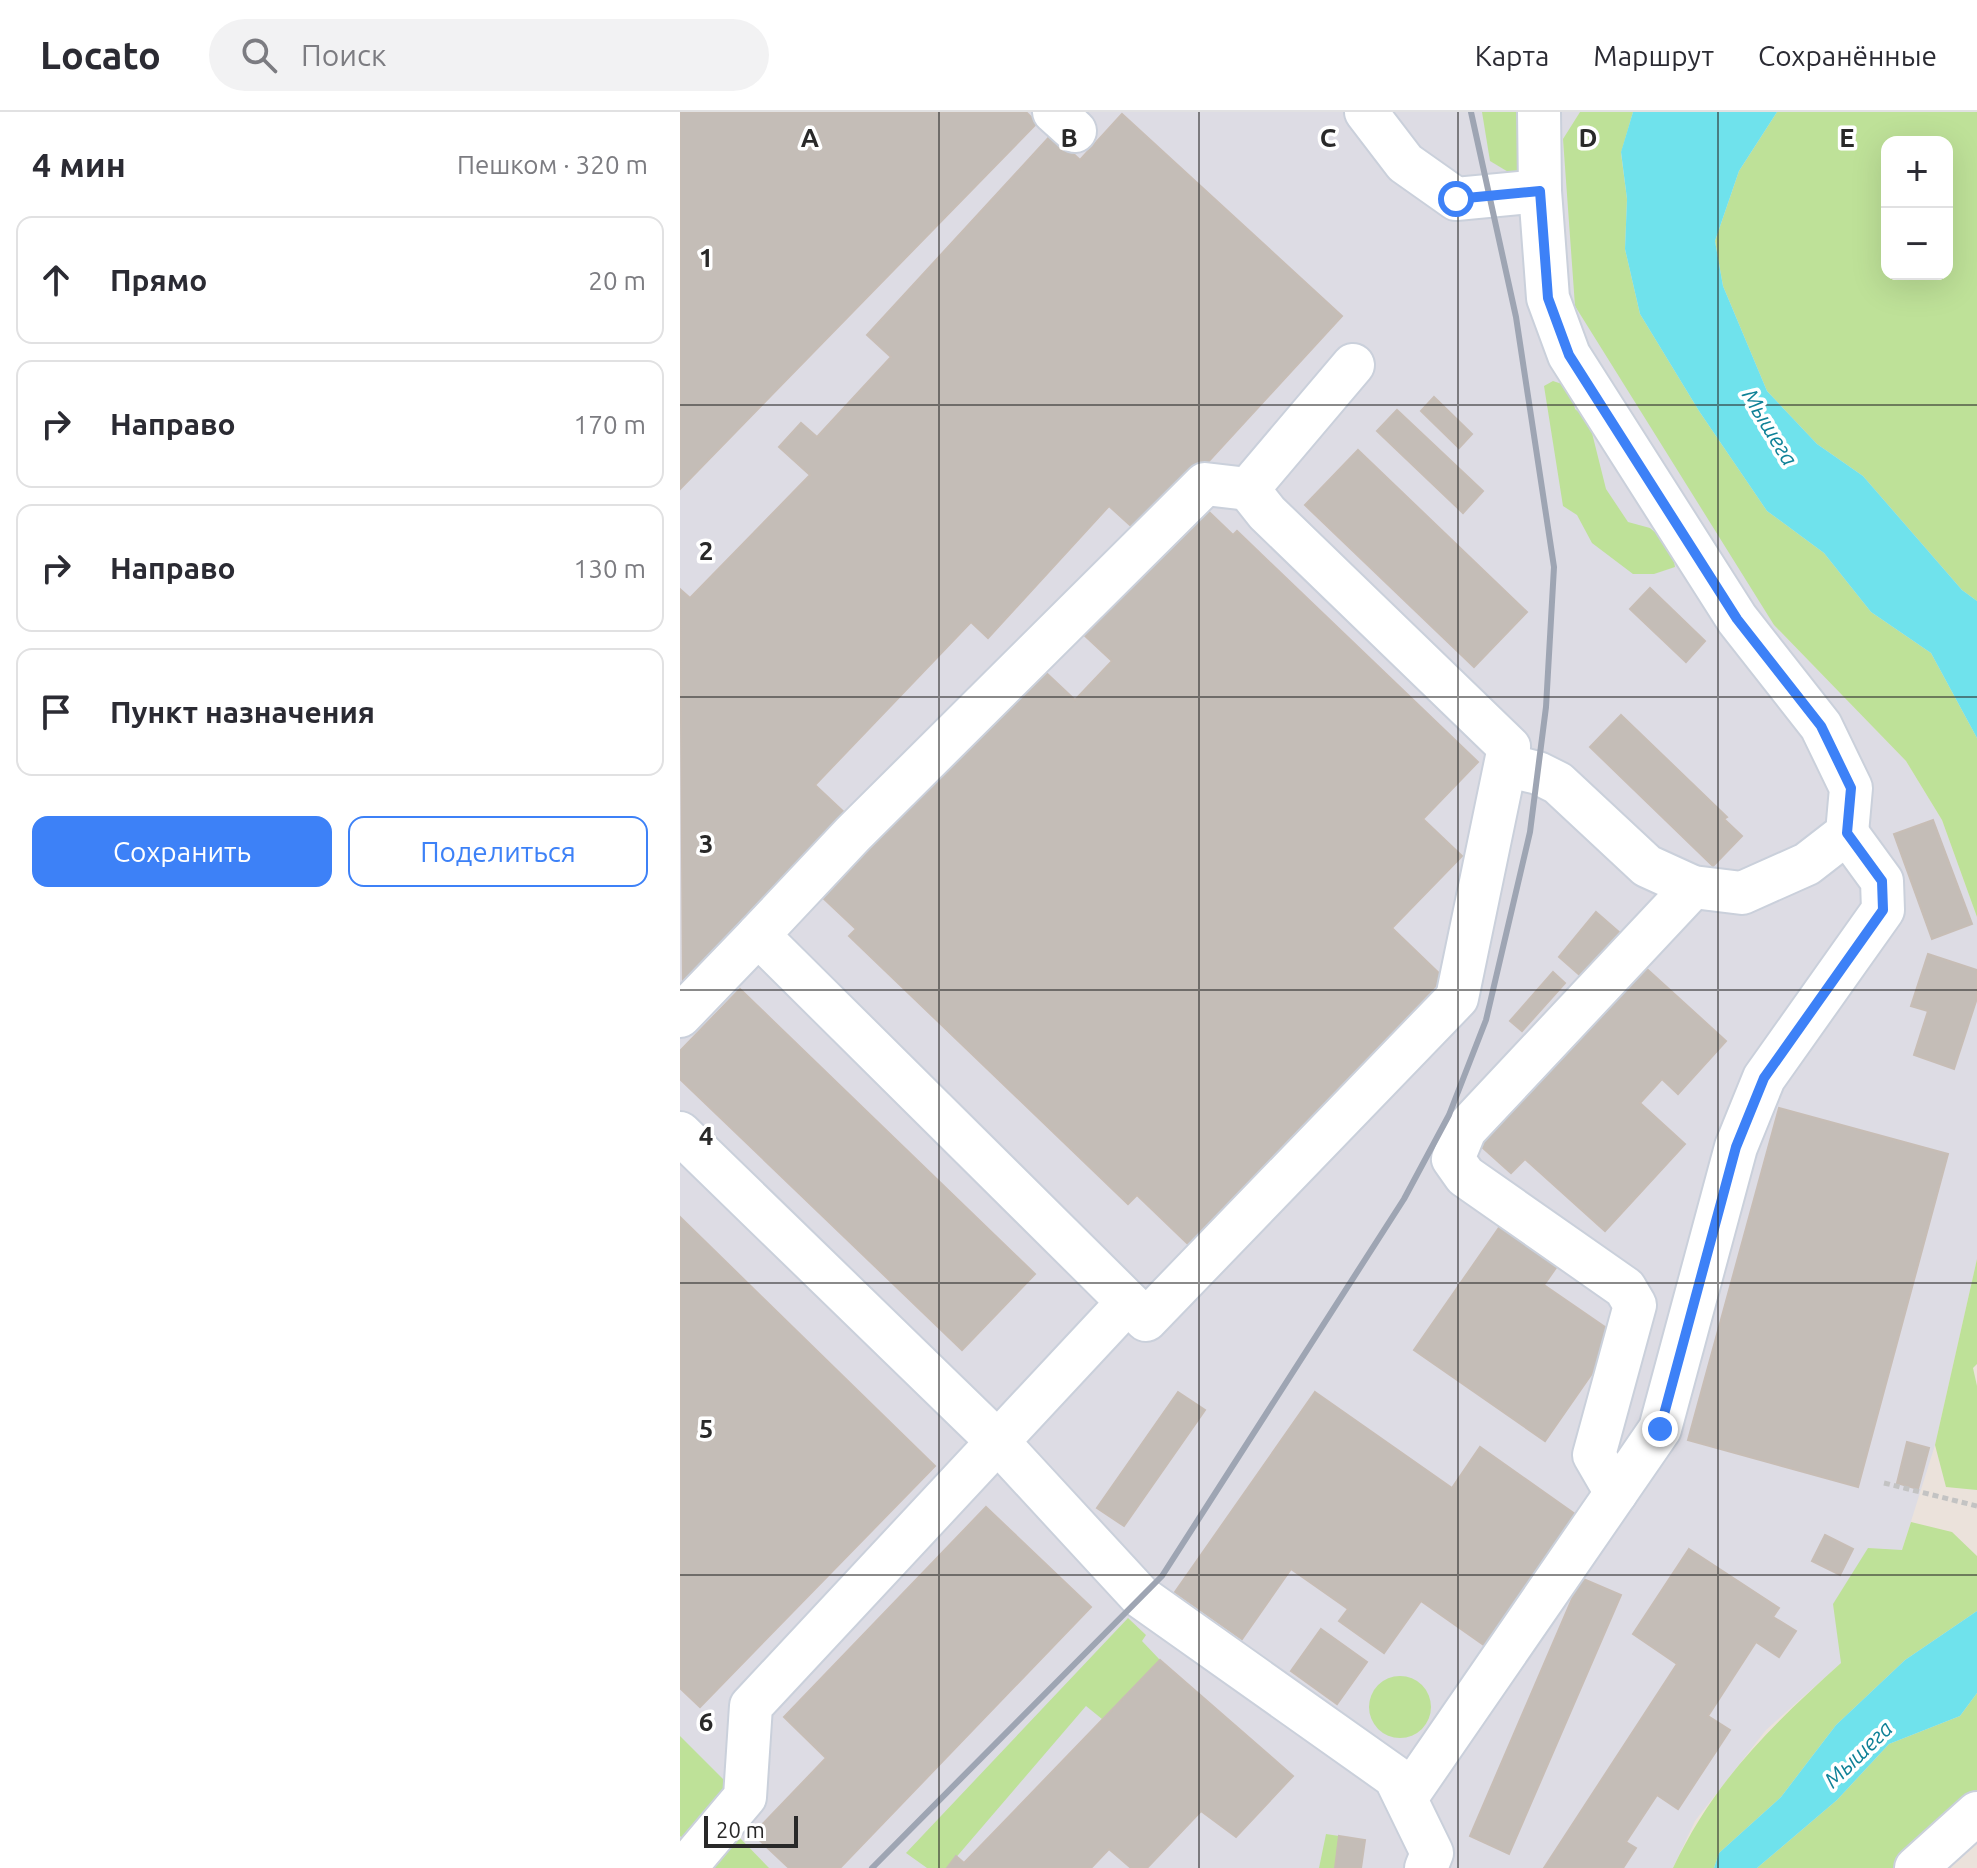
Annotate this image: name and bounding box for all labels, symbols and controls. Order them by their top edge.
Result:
search box [209,19,769,91]
icon: search [237,33,281,77]
text: Locato [40,34,161,76]
text: Поиск [301,38,386,72]
text: Карта [1475,40,1549,71]
text: Маршрут [1593,40,1714,71]
text: Сохранённые [1758,40,1937,71]
text: A [801,123,820,152]
text: B [1060,123,1078,152]
text: C [1320,123,1337,152]
text: D [1579,123,1597,152]
text: E [1839,123,1855,152]
map controls [1881,136,1953,280]
button: + [1881,136,1953,208]
text: 4 мин [32,145,126,183]
text: Пешком · 320 m [457,150,648,179]
route start [1438,181,1474,217]
button: − [1881,208,1953,280]
text: 1 [699,243,713,272]
icon: ahead [34,258,78,302]
text: Прямо [110,263,207,297]
text: 20 m [588,266,646,295]
water label: Мышега [1738,384,1803,470]
icon: right [34,402,78,446]
text: Направо [110,407,236,441]
text: 170 m [574,410,646,439]
text: 2 [699,536,713,565]
icon: right [34,546,78,590]
text: Направо [110,551,236,585]
text: 130 m [574,554,646,583]
icon: arrive [34,690,78,734]
text: Пункт назначения [110,695,375,729]
button: Сохранить [32,816,332,887]
button: Поделиться [348,816,648,887]
text: 3 [699,829,713,858]
text: 4 [699,1121,713,1150]
route end [1642,1411,1678,1447]
text: 5 [699,1414,713,1443]
text: 6 [699,1707,713,1736]
water label: Мышега [1818,1715,1897,1792]
scale bar [704,1812,798,1848]
text: 20 m [716,1817,765,1842]

